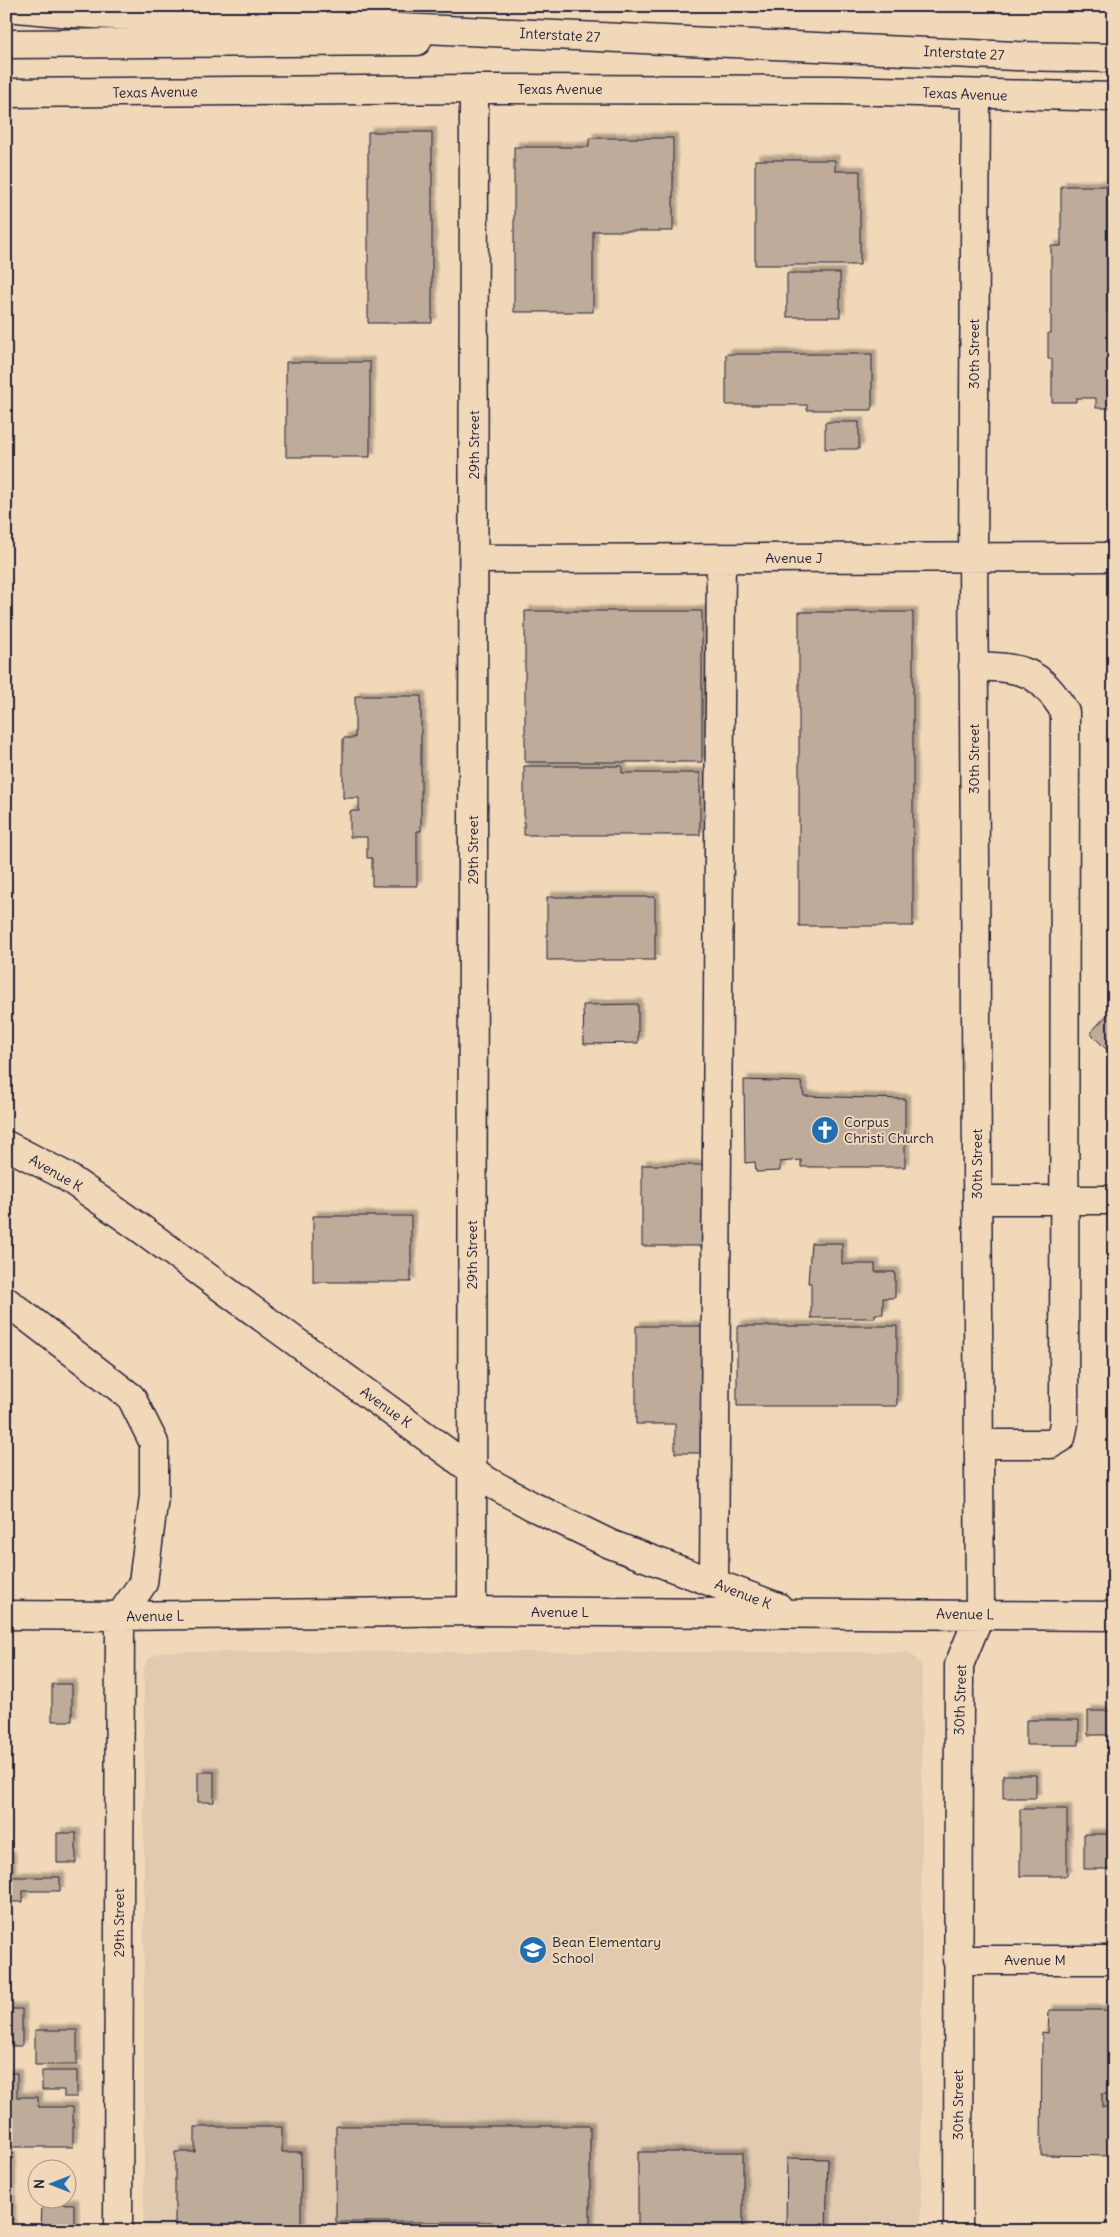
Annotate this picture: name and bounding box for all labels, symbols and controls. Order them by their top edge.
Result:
street label: Interstate 27 [519,24,601,46]
street label: Interstate 27 [923,42,1005,64]
street label: Texas Avenue [517,80,603,98]
street label: Texas Avenue [112,82,198,102]
street label: Texas Avenue [922,84,1008,104]
street label: 30th Street [965,318,983,389]
street label: 29th Street [465,410,483,480]
street label: Avenue J [765,549,823,567]
street label: 30th Street [965,723,983,794]
street label: 29th Street [464,815,482,885]
place label: Corpus Christi Church [844,1113,934,1147]
church icon: Corpus Christi Church [810,1115,840,1145]
street label: 30th Street [968,1128,986,1199]
street label: Avenue K [26,1150,86,1196]
street label: 29th Street [463,1220,481,1290]
street label: Avenue K [357,1382,415,1432]
street label: Avenue K [712,1575,774,1613]
street label: Avenue L [531,1603,589,1621]
street label: Avenue L [936,1604,994,1624]
street label: Avenue L [126,1606,184,1626]
street label: 30th Street [950,1664,970,1736]
street label: 29th Street [110,1888,128,1958]
place label: Bean Elementary School [552,1933,661,1967]
school or university icon: Bean Elementary School [518,1935,548,1965]
street label: Avenue M [1004,1951,1066,1969]
street label: 30th Street [949,2069,967,2140]
north arrow [28,2160,78,2210]
text: N [30,2179,48,2189]

